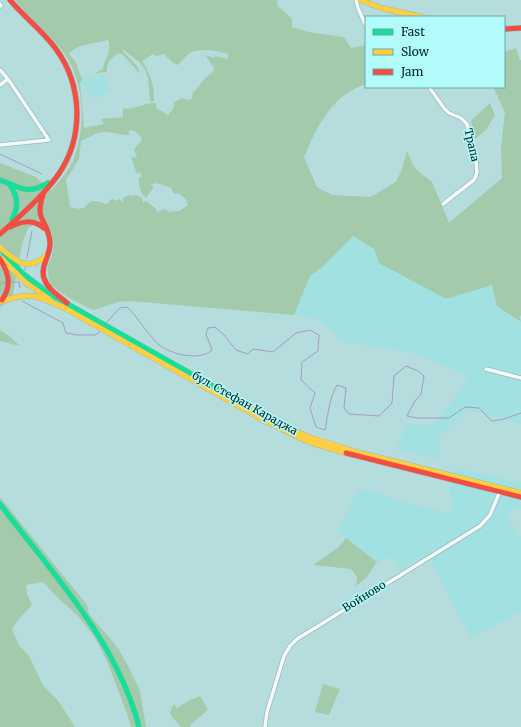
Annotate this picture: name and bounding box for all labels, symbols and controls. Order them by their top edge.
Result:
legend [365,16,505,88]
text: Fast [401,24,425,39]
text: Slow [401,44,430,59]
text: Jam [400,64,424,79]
street label: Трапа [461,127,483,163]
street label: бул. Стефан Караджа [190,368,300,438]
street label: Войново [340,577,389,615]

